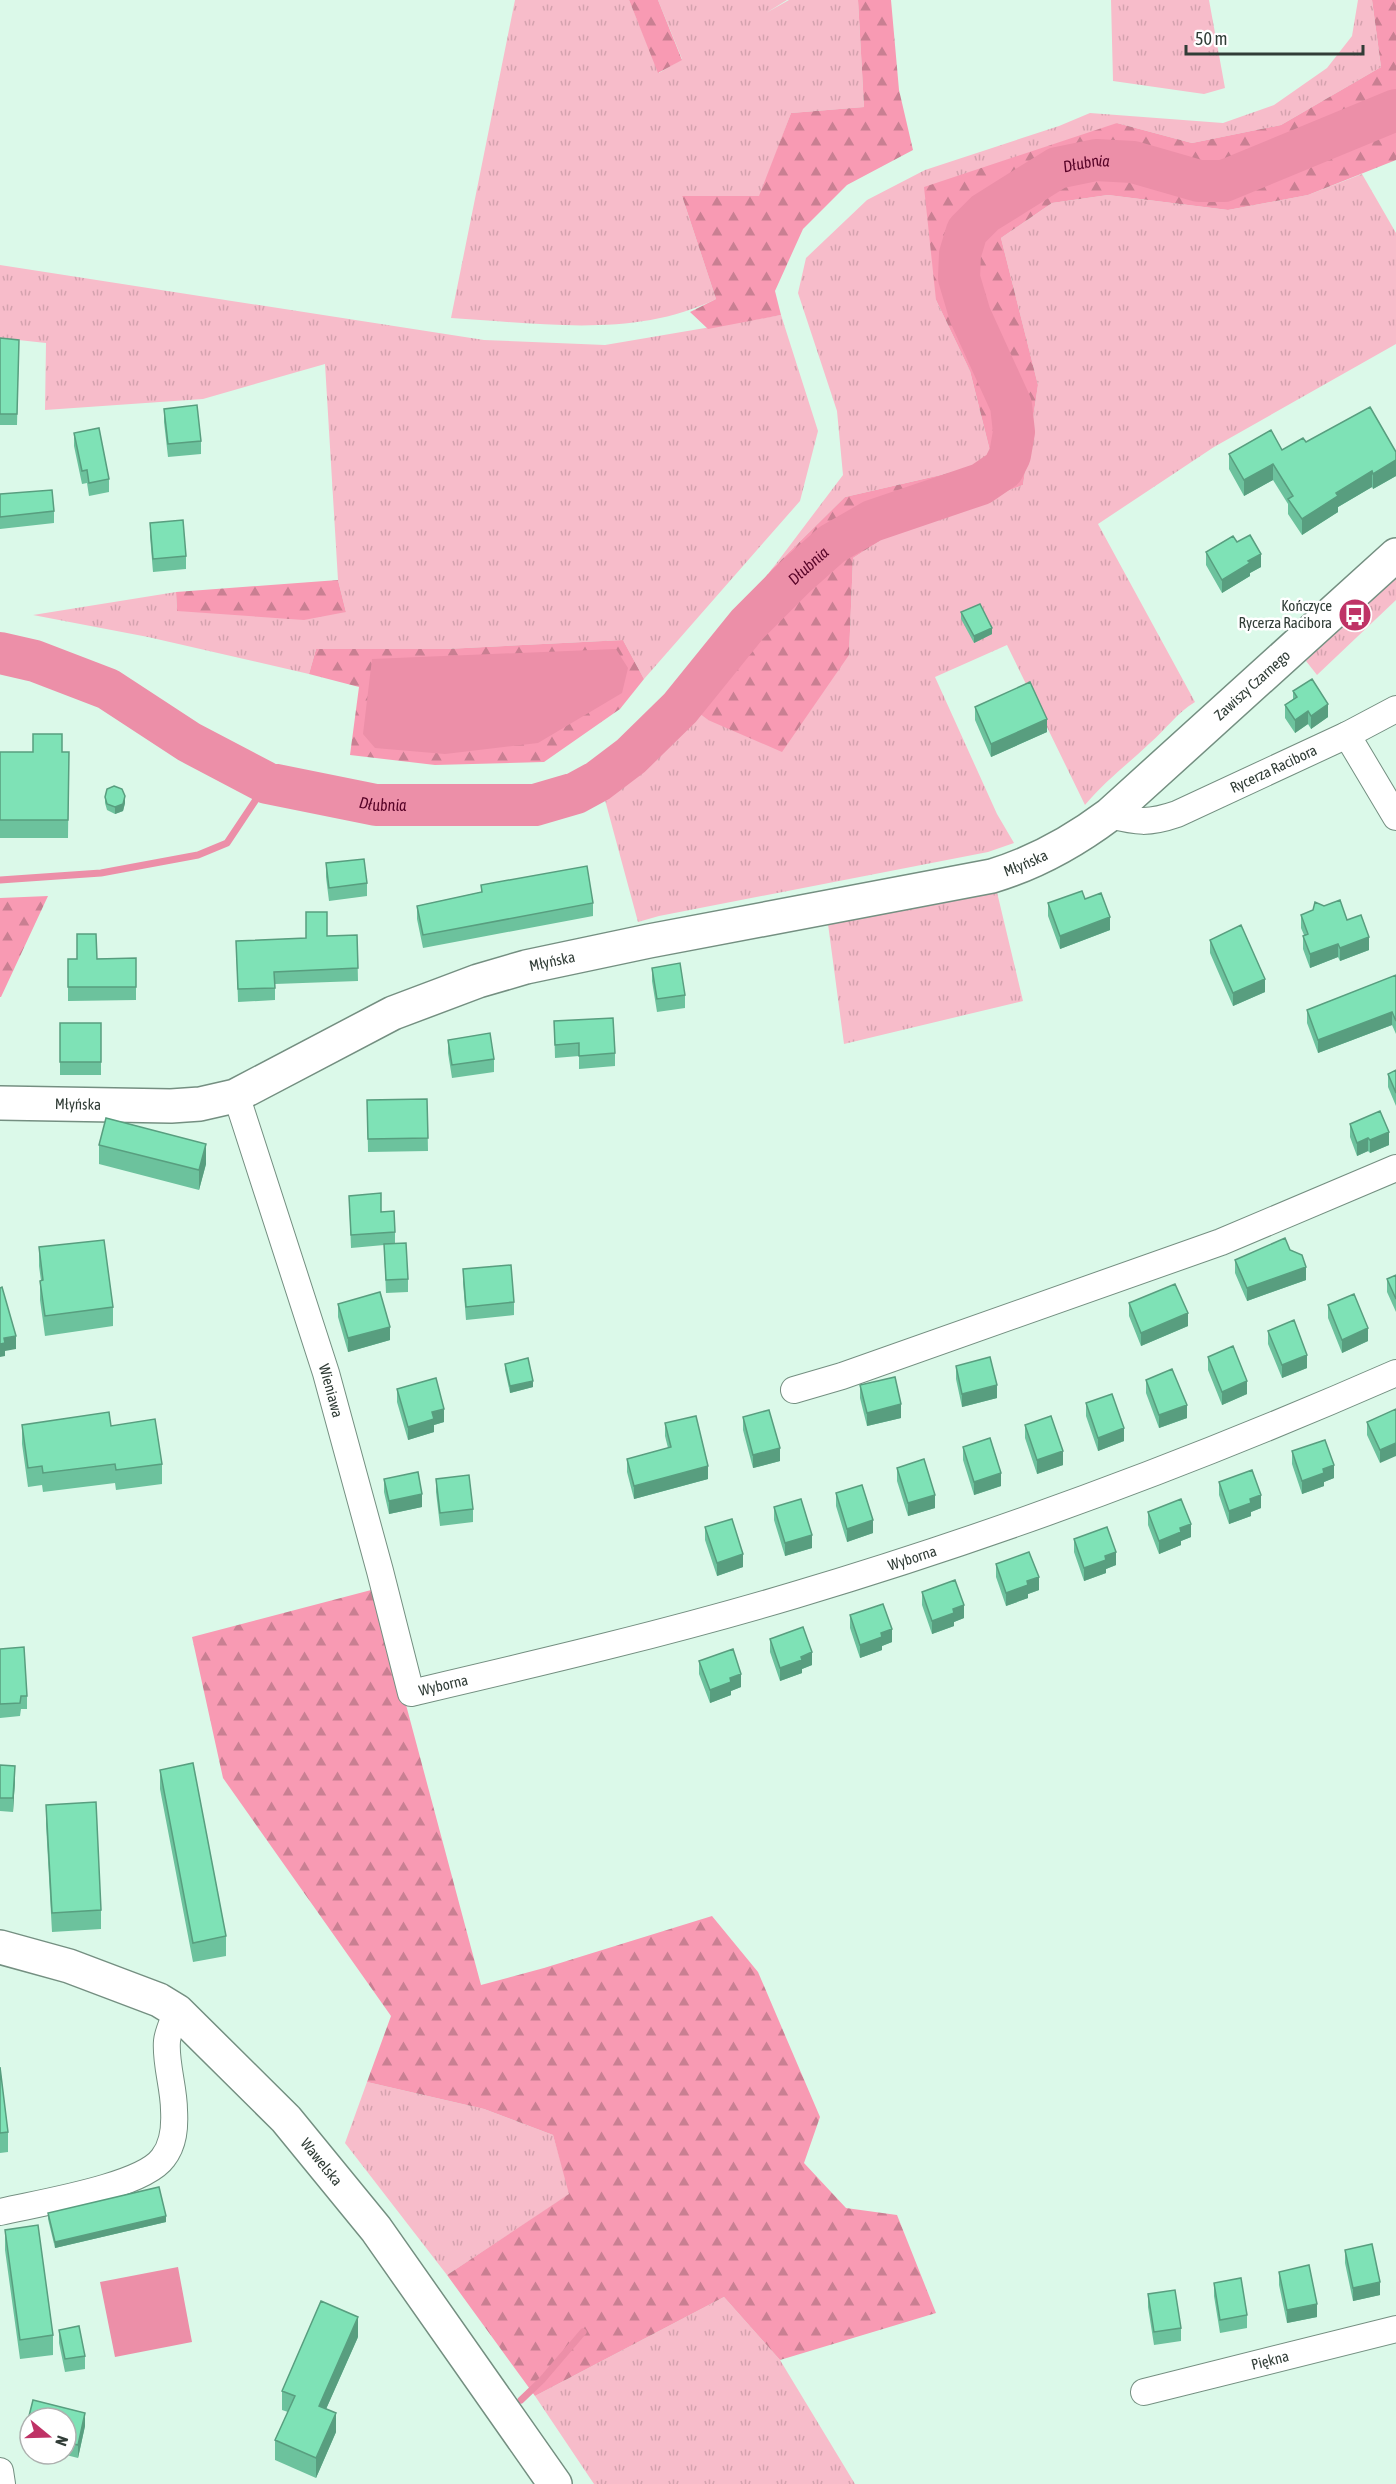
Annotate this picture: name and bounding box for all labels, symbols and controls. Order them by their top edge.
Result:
scale bar [1186,18,1363,56]
text: 50 m [1195,28,1227,49]
water label: Dłubnia [1061,151,1111,176]
water label: Dłubnia [784,542,832,588]
place label: Kończyce Rycerza Racibora [1239,597,1332,631]
bus stop icon: Kończyce Rycerza Racibora [1337,597,1373,633]
street label: Zawiszy Czarnego [1211,646,1293,723]
street label: Rycerza Racibora [1227,741,1319,796]
water label: Dłubnia [358,793,407,814]
street label: Młyńska [1001,846,1050,880]
street label: Młyńska [528,948,576,974]
street label: Młyńska [55,1095,101,1113]
street label: Wieniawa [316,1362,347,1419]
street label: Wyborna [886,1542,939,1574]
street label: Wyborna [417,1671,470,1699]
street label: Wawelska [297,2135,346,2189]
street label: Piękna [1249,2347,1291,2373]
north arrow [18,2406,78,2466]
text: N [52,2433,72,2448]

